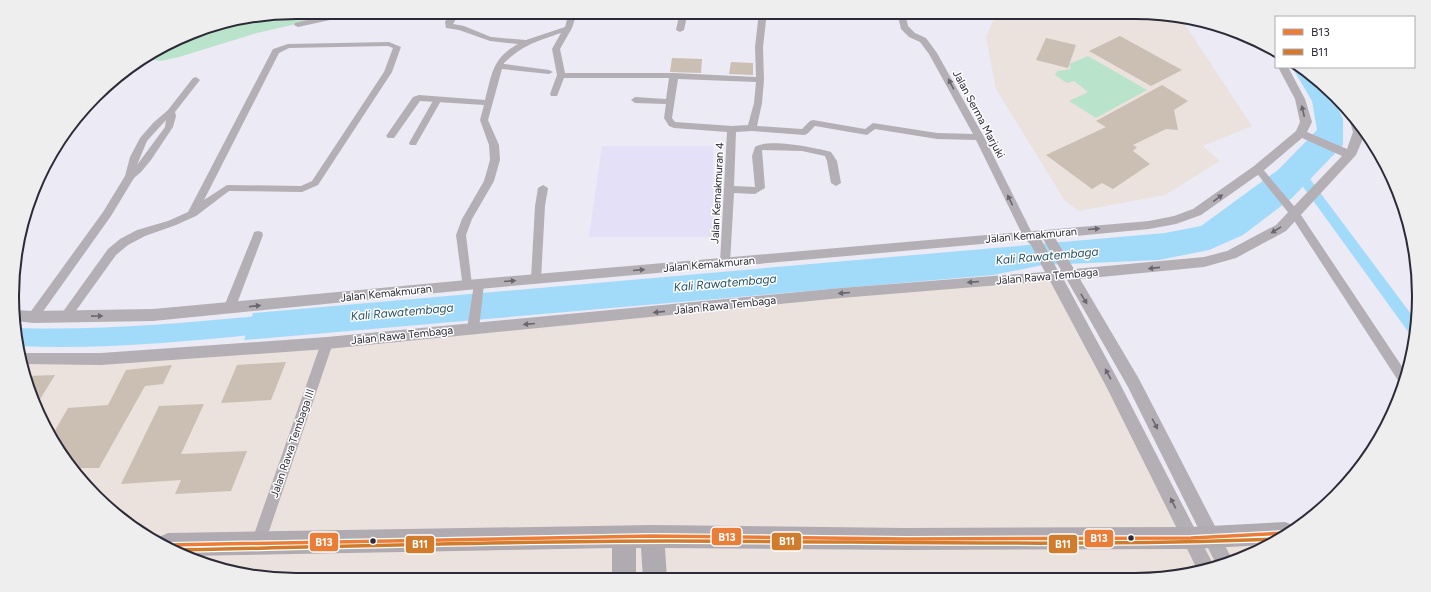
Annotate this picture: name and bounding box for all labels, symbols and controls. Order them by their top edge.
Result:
legend [1275,16,1415,68]
text: B13 [1311,25,1330,39]
text: B11 [1311,45,1328,59]
street label: Jalan Serma Marjuki [950,68,1007,161]
one-way arrow [947,79,954,90]
one-way arrow [1300,105,1306,117]
street label: Jalan Kemakmuran 4 [708,142,727,244]
one-way arrow [1212,193,1223,202]
one-way arrow [1007,194,1013,206]
street label: Jalan Kemakmuran [985,225,1077,246]
one-way arrow [1088,226,1100,233]
one-way arrow [1270,227,1282,234]
water label: Kali Rawatembaga [995,245,1099,267]
street label: Jalan Kemakmuran [663,254,755,275]
one-way arrow [1148,265,1160,271]
street label: Jalan Rawa Tembaga [996,266,1099,287]
one-way arrow [633,267,645,273]
water label: Kali Rawatembaga [673,272,777,294]
one-way arrow [504,278,516,284]
one-way arrow [967,279,979,286]
street label: Jalan Kemakmuran [340,282,433,305]
one-way arrow [838,290,850,297]
one-way arrow [1080,293,1087,305]
street label: Jalan Rawa Tembaga [674,294,777,317]
water label: Kali Rawatembaga [350,301,454,323]
one-way arrow [249,303,261,309]
one-way arrow [653,309,665,315]
one-way arrow [91,313,104,319]
one-way arrow [523,320,535,327]
street label: Jalan Rawa Tembaga [351,324,454,347]
one-way arrow [1105,368,1111,380]
street label: Jalan Rawa Tembaga III [268,387,317,499]
one-way arrow [1152,418,1158,430]
one-way arrow [1170,497,1176,508]
line badge: B13 [711,527,742,546]
line badge: B13 [1084,529,1114,548]
text: B13 [718,531,736,544]
line badge: B13 [309,532,339,552]
line badge: B11 [771,532,802,551]
text: B13 [1090,532,1108,545]
unlabelled marker [1126,533,1136,543]
line badge: B11 [1048,534,1078,554]
line badge: B11 [405,535,435,554]
text: B11 [779,535,795,548]
text: B13 [315,536,333,549]
unlabelled marker [368,536,378,546]
text: B11 [412,538,428,551]
text: B11 [1055,538,1071,551]

